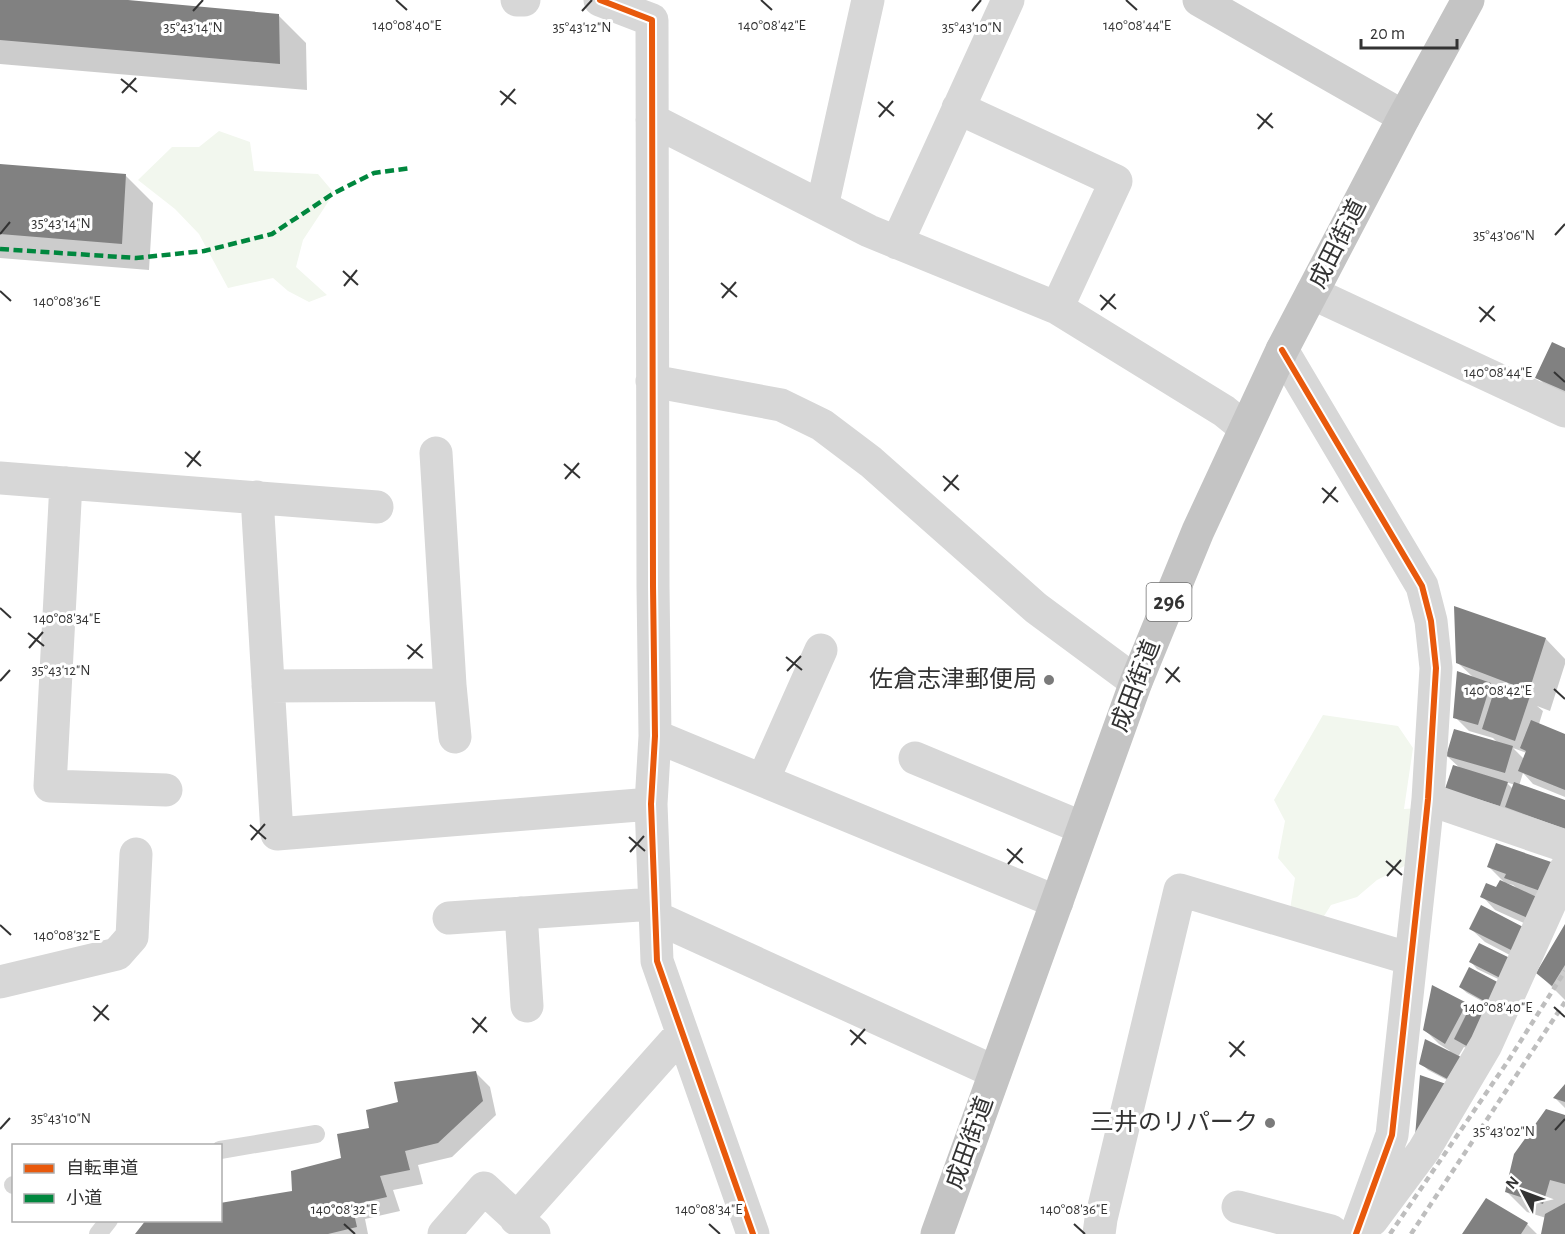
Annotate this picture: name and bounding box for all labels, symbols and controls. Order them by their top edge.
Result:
scale bar [1361,12,1457,50]
text: 140°08'40"E [373,18,441,33]
text: 140°08'42"E [738,18,806,33]
text: 140°08'44"E [1103,18,1171,33]
text: 35°43'14"N [163,20,223,35]
text: 35°43'12"N [552,20,612,35]
text: 35°43'10"N [942,20,1002,35]
text: 20 m [1370,25,1405,43]
street label: 成田街道 [1304,195,1370,292]
text: 35°43'14"N [31,216,91,231]
text: 35°43'06"N [1473,228,1535,243]
text: 140°08'36"E [34,294,100,309]
text: 140°08'44"E [1464,365,1532,380]
road number: 296 [1146,583,1192,621]
text: 140°08'34"E [33,611,101,626]
street label: 成田街道 [1106,636,1164,735]
text: 35°43'12"N [31,663,91,678]
place label: 佐倉志津郵便局 [869,666,1037,692]
marker: 佐倉志津郵便局 [1042,673,1056,687]
text: 140°08'42"E [1464,683,1532,698]
text: 140°08'32"E [34,928,100,943]
text: 140°08'40"E [1464,1000,1532,1015]
street label: 成田街道 [940,1093,998,1192]
place label: 三井のリパーク [1090,1110,1258,1135]
text: 35°43'10"N [31,1111,91,1126]
marker: 三井のリパーク [1263,1116,1277,1130]
text: 35°43'02"N [1473,1124,1535,1139]
legend [12,1144,222,1222]
text: 自転車道 [66,1158,138,1178]
north arrow [1493,1162,1553,1222]
text: N [1503,1173,1522,1192]
text: 小道 [66,1188,102,1208]
text: 140°08'32"E [311,1202,377,1217]
text: 140°08'34"E [675,1202,743,1217]
text: 140°08'36"E [1041,1202,1107,1217]

